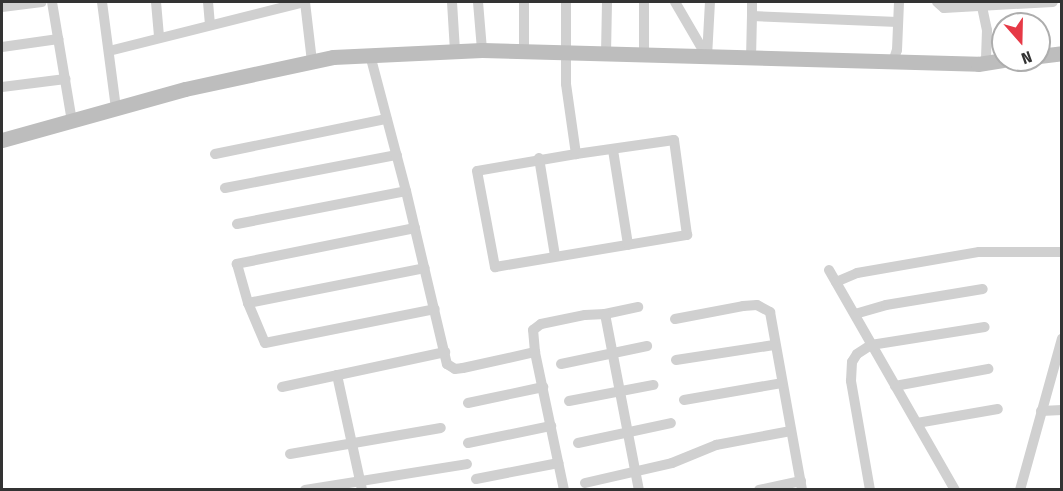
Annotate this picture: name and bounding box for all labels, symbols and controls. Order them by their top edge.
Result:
north arrow [991,12,1051,72]
text: N [1019,47,1034,68]

